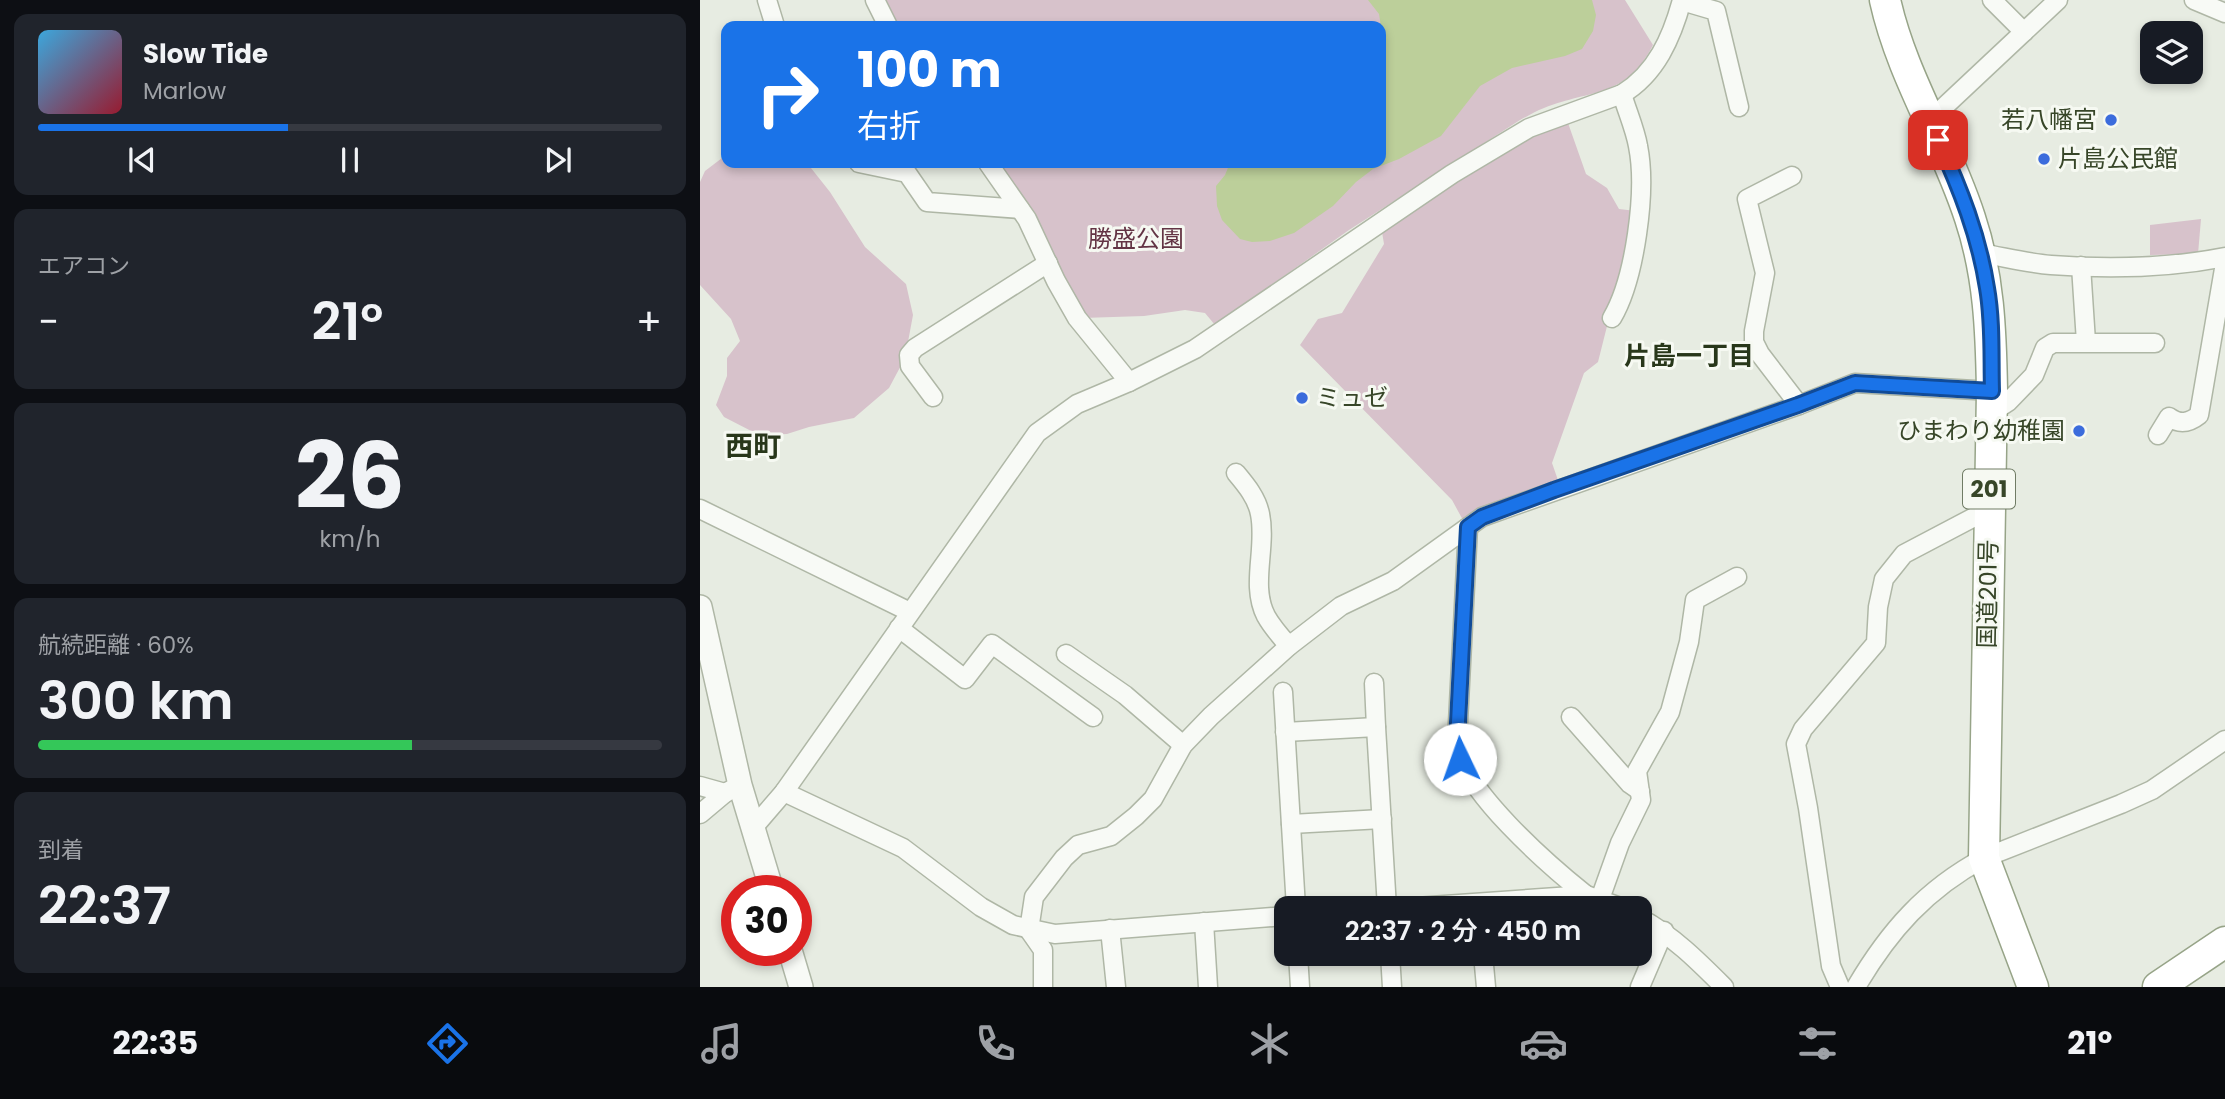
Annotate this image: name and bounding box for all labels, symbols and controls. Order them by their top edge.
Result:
map controls [2140,21,2203,84]
button: layers [2140,21,2203,84]
text: Slow Tide [143,36,268,72]
text: 100 m [857,36,1002,104]
icon: right [742,49,833,140]
text: Marlow [143,75,226,107]
text: 右折 [857,103,921,148]
place label: 若八幡宮 [2001,103,2097,136]
pin [1908,110,1968,170]
marker: 若八幡宮 [2103,112,2119,128]
icon: arrive [1919,121,1957,159]
icon: previous [123,141,161,179]
icon: pause [331,141,369,179]
icon: next [539,141,577,179]
place label: 片島公民館 [2058,142,2178,175]
marker: 片島公民館 [2036,151,2052,167]
park label: 勝盛公園 [1088,222,1184,255]
text: エアコン [38,250,130,282]
text: 21° [312,285,383,358]
text: − [38,295,59,348]
text: + [636,295,662,348]
district label: 片島一丁目 [1624,338,1754,374]
place label: ミュゼ [1316,381,1388,414]
marker: ミュゼ [1294,390,1310,406]
text: 26 [295,412,405,540]
place label: ひまわり幼稚園 [1897,414,2065,447]
marker: ひまわり幼稚園 [2071,423,2087,439]
district label: 西町 [725,427,781,466]
road number: 201 [1963,470,2015,509]
text: km/h [319,523,381,555]
street label: 国道201号 [1970,539,2005,649]
text: 航続距離 · 60% [38,629,194,661]
text: 300 km [38,664,234,737]
position arrow [1423,722,1497,796]
text: 到着 [38,834,84,866]
text: 22:37 [38,869,171,942]
speed limit sign: 30 [721,875,812,966]
text: 22:37 · 2 分 · 450 m [1345,913,1581,949]
icon: directions [423,1019,472,1068]
icon: music [697,1019,746,1068]
icon: phone [971,1019,1020,1068]
icon: climate [1245,1019,1294,1068]
icon: car [1519,1019,1568,1068]
icon: filters [1793,1019,1842,1068]
text: 22:35 [113,1020,198,1065]
text: 21° [2067,1020,2112,1065]

